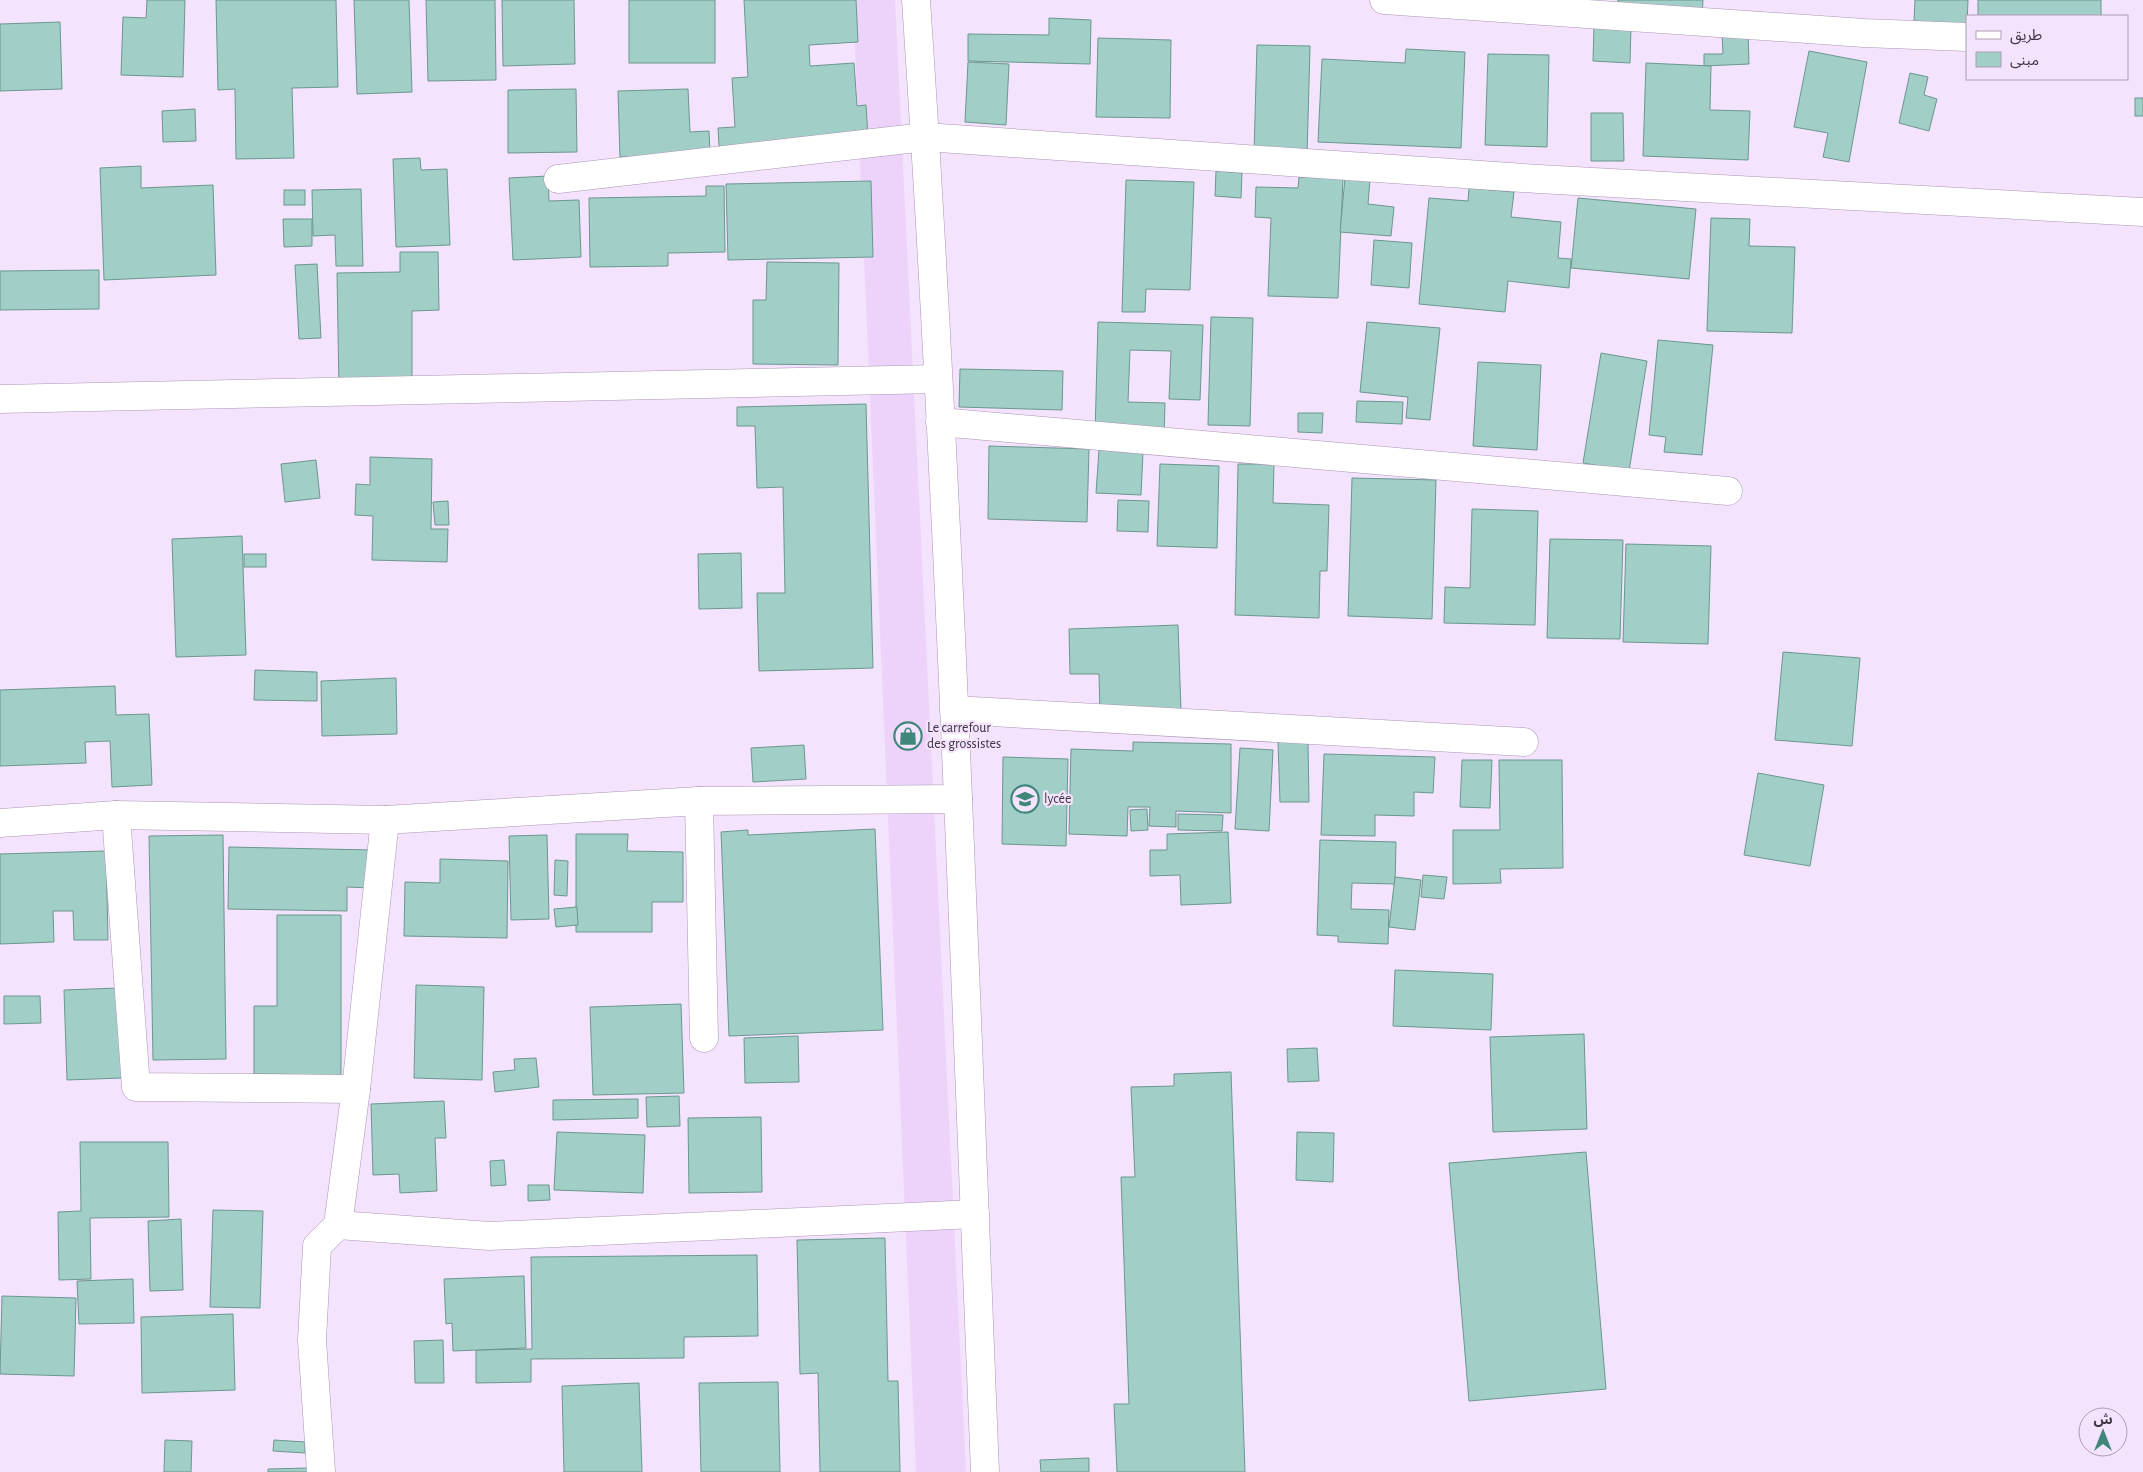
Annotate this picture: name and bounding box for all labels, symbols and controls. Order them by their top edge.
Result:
legend [1966,15,2128,80]
text: طريق [2010,28,2042,45]
text: مبنى [2010,53,2039,69]
shop icon: Le carrefour des grossistes [893,721,923,751]
place label: Le carrefour des grossistes [927,721,1001,751]
school or university icon: lycée [1010,784,1040,814]
place label: lycée [1044,792,1072,806]
north arrow [2078,1407,2128,1457]
text: ش [2093,1413,2113,1427]

